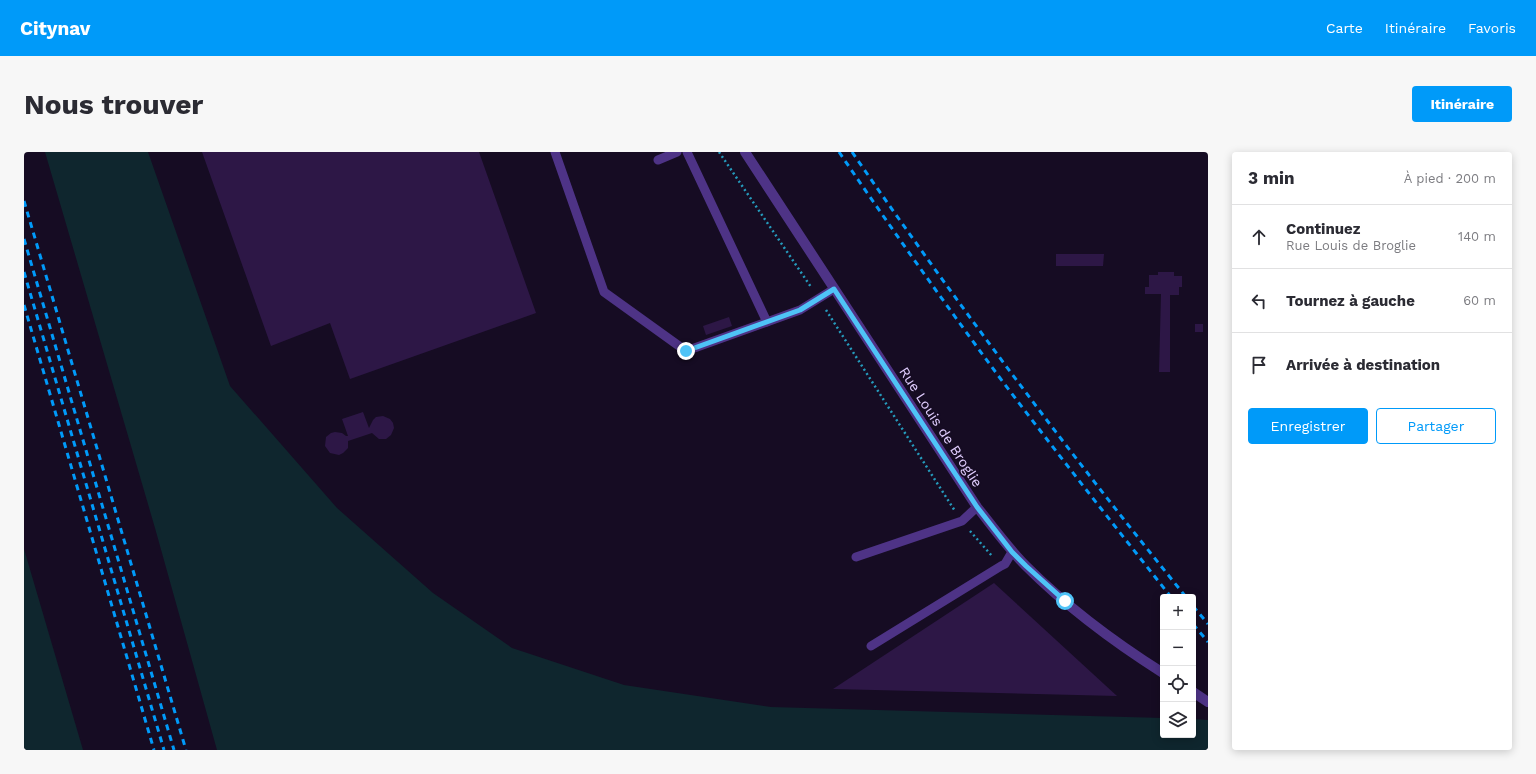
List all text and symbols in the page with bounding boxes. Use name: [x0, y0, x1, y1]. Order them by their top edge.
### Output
text: Citynav: [20, 17, 91, 40]
text: Carte: [1326, 20, 1363, 36]
text: Itinéraire: [1385, 20, 1446, 36]
text: Favoris: [1468, 20, 1516, 36]
button: Itinéraire: [1412, 86, 1512, 122]
text: Nous trouver: [24, 88, 203, 121]
text: 3 min: [1248, 168, 1294, 188]
text: À pied · 200 m: [1404, 171, 1496, 186]
text: Continuez: [1286, 220, 1360, 238]
icon: ahead: [1248, 226, 1270, 248]
text: 140 m: [1458, 229, 1496, 244]
text: Rue Louis de Broglie: [1286, 238, 1416, 253]
icon: left: [1248, 290, 1270, 312]
text: Tournez à gauche: [1286, 292, 1415, 310]
text: 60 m: [1463, 293, 1496, 308]
route end: [677, 342, 695, 360]
icon: arrive: [1248, 354, 1270, 376]
text: Arrivée à destination: [1286, 356, 1440, 374]
street label: Rue Louis de Broglie: [896, 364, 986, 490]
button: Enregistrer: [1248, 408, 1368, 444]
button: Partager: [1376, 408, 1496, 444]
route start: [1056, 592, 1074, 610]
map controls: [1160, 594, 1196, 738]
button: +: [1160, 594, 1196, 630]
button: −: [1160, 630, 1196, 666]
button: locate: [1160, 666, 1196, 702]
button: layers: [1160, 702, 1196, 738]

